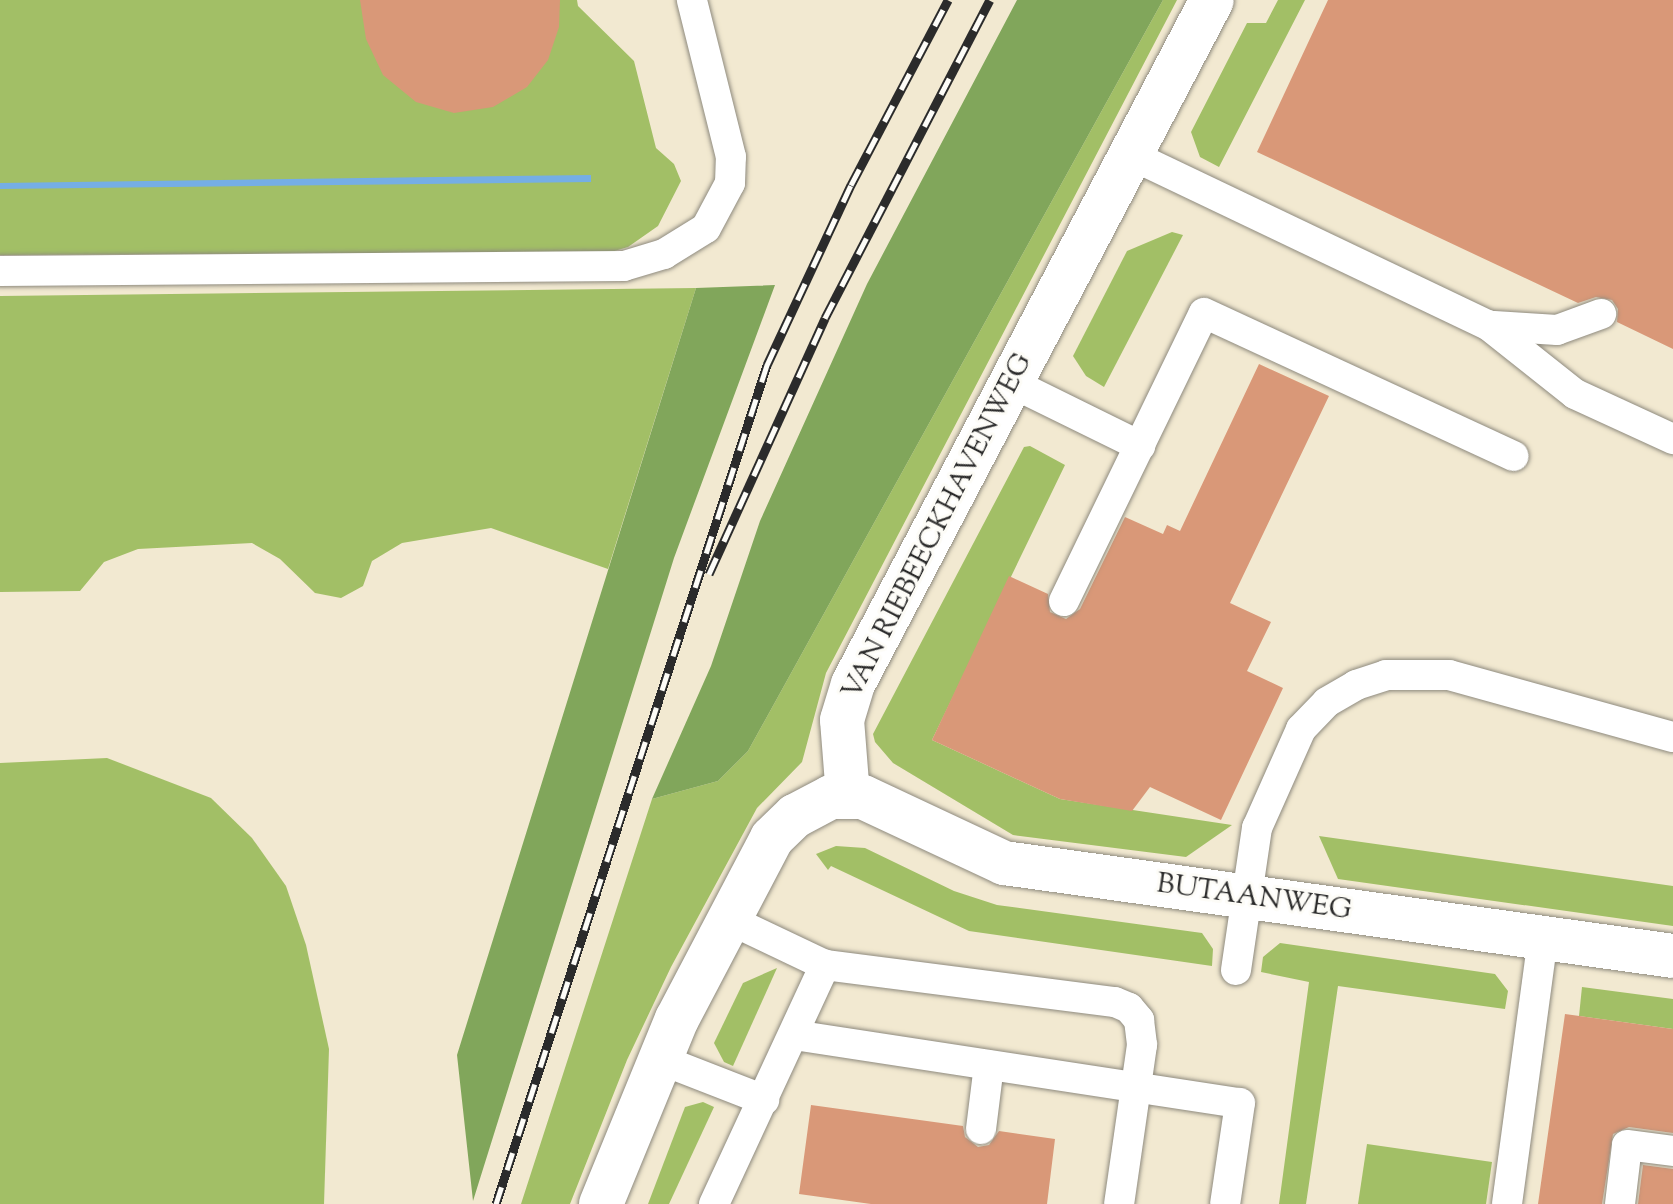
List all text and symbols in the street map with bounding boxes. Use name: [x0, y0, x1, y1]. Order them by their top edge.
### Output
street label: VAN RIEBEECKHAVENWEG: [836, 348, 1040, 706]
street label: BUTAANWEG: [1154, 868, 1354, 928]

